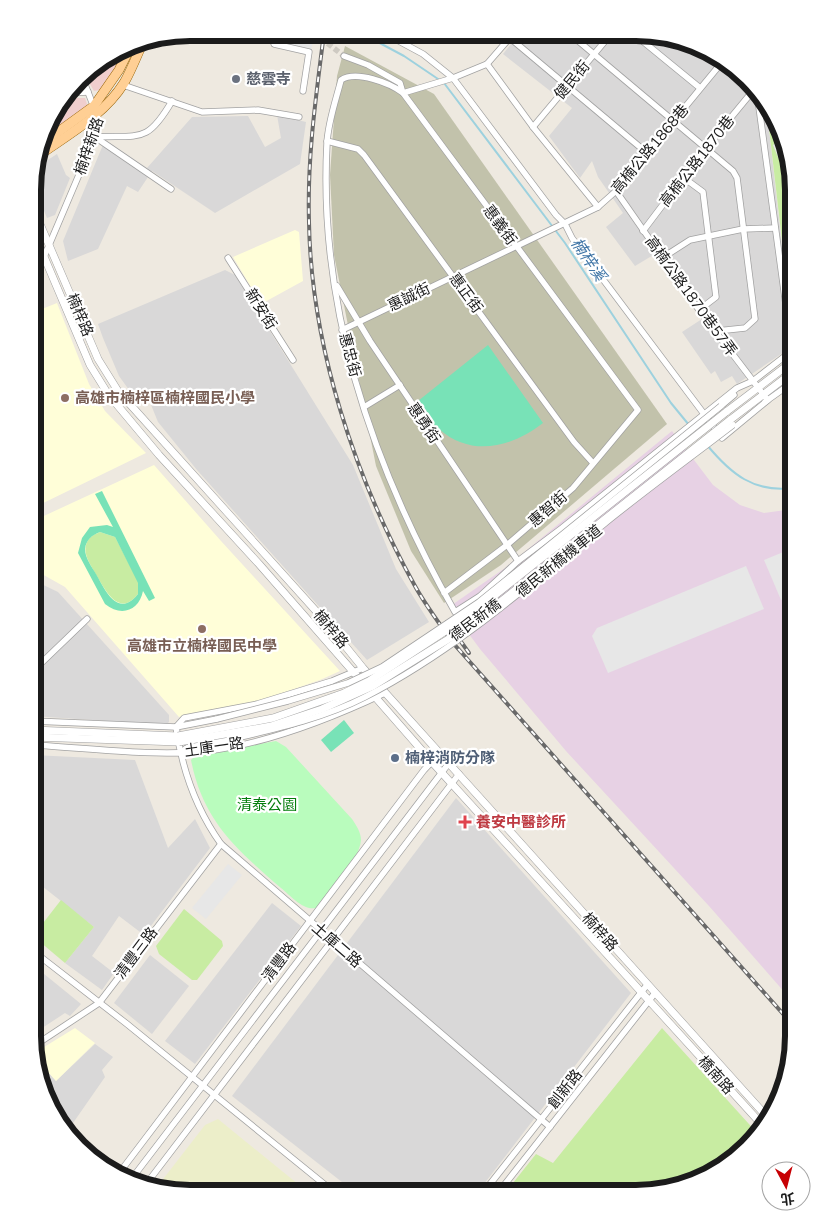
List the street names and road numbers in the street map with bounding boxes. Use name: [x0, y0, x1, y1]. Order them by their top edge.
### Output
street label: 健民街: [550, 56, 593, 103]
street label: 高楠公路1868巷: [607, 100, 693, 197]
street label: 高楠公路1870巷: [655, 111, 738, 210]
street label: 楠梓新路: [70, 114, 107, 177]
street label: 惠義街: [479, 201, 521, 248]
street label: 高楠公路1870巷57弄: [641, 232, 741, 360]
street label: 惠正街: [445, 269, 487, 316]
street label: 惠誠街: [384, 278, 433, 315]
street label: 新安街: [241, 285, 281, 333]
street label: 楠梓路: [63, 290, 98, 339]
street label: 惠忠街: [335, 331, 365, 379]
street label: 惠勇街: [404, 399, 445, 447]
street label: 惠智街: [524, 487, 571, 531]
street label: 德民新橋機車道: [512, 520, 605, 601]
street label: 德民新橋: [445, 594, 504, 645]
street label: 楠梓路: [310, 605, 353, 652]
street label: 土庫一路: [183, 733, 245, 760]
street label: 楠梓路: [578, 909, 622, 955]
street label: 土庫二路: [308, 918, 366, 971]
street label: 清豐三路: [110, 923, 161, 982]
street label: 清豐路: [257, 938, 300, 985]
street label: 橋南路: [694, 1052, 738, 1098]
street label: 創新路: [543, 1065, 586, 1112]

